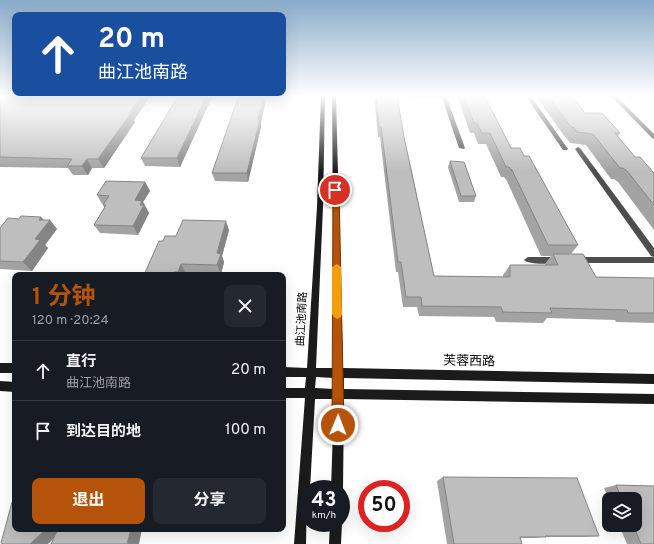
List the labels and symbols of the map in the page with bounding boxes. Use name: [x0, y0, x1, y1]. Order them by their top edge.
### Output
pin: [318, 173, 352, 207]
street label: 曲江池南路: [294, 291, 310, 347]
street label: 芙蓉西路: [443, 354, 495, 370]
position arrow: [317, 404, 359, 446]
speed limit sign: 50: [358, 480, 410, 532]

